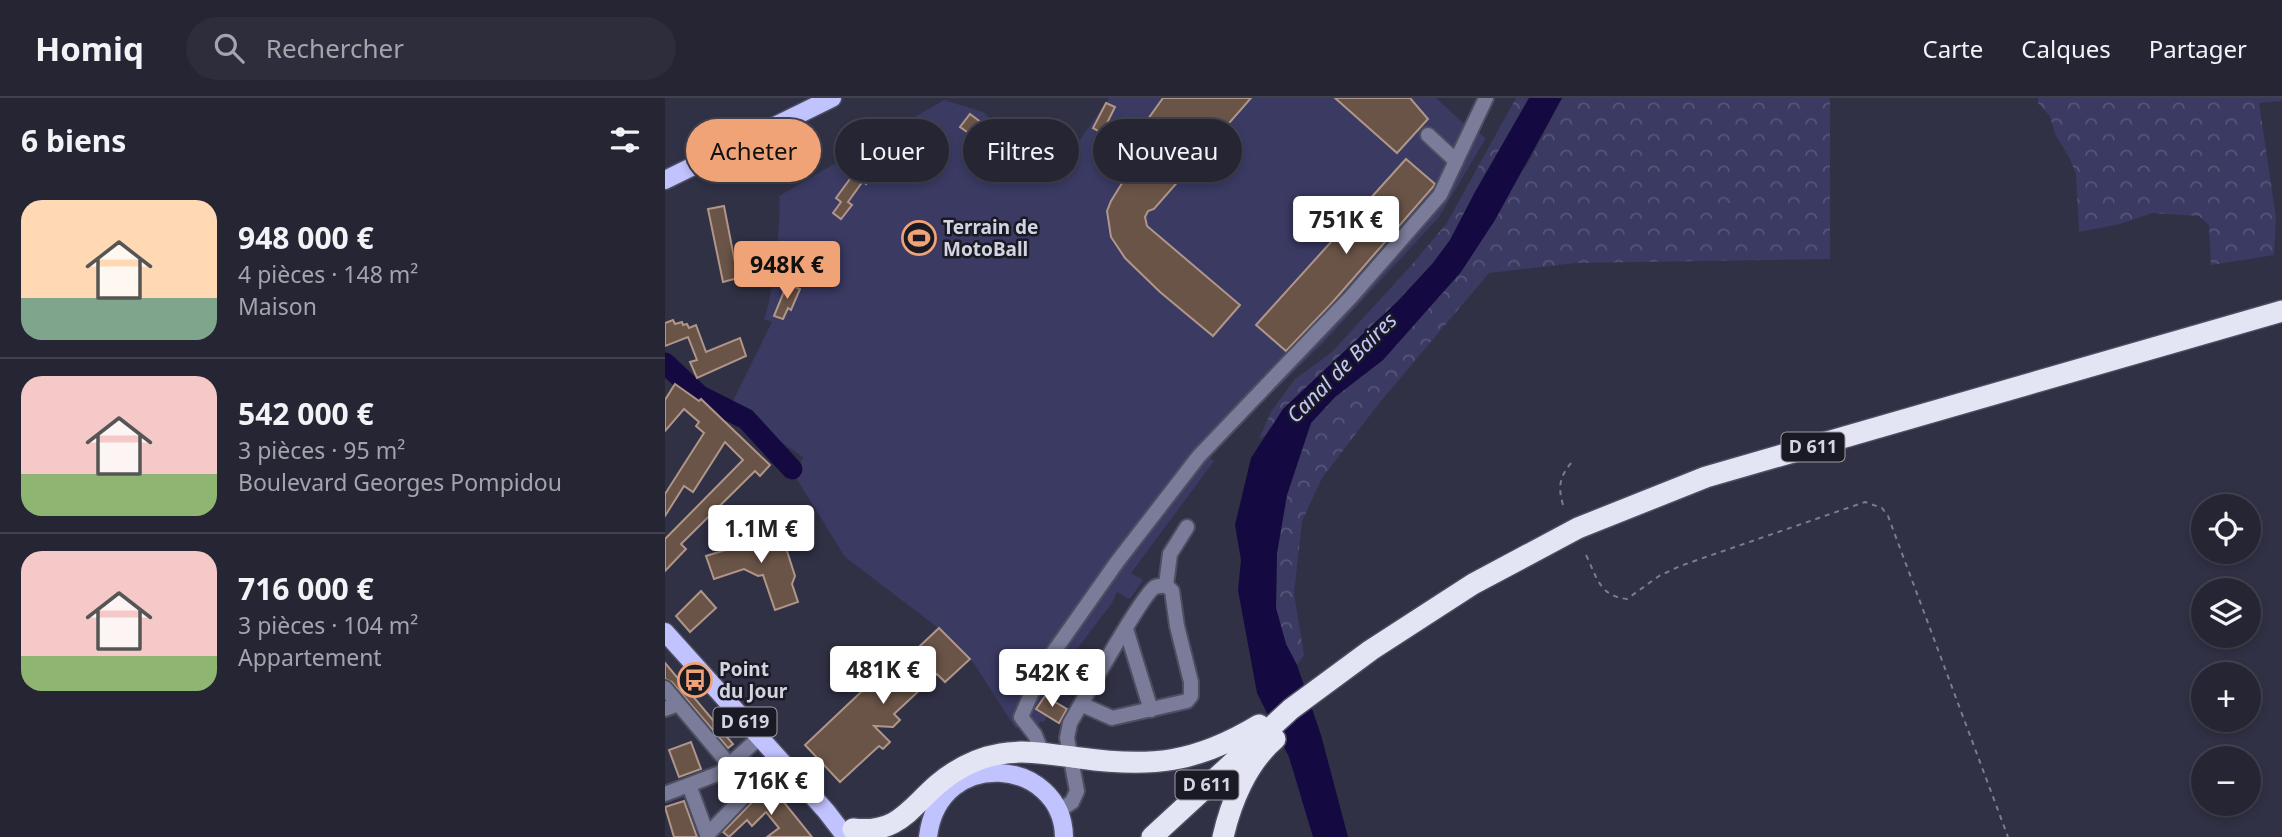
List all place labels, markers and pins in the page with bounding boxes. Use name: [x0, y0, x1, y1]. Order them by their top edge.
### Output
pin: 751K €: [1289, 197, 1403, 256]
place label: Terrain de MotoBall: [943, 214, 1038, 262]
sports icon: Terrain de MotoBall: [900, 219, 938, 257]
pin: 948K €: [730, 242, 844, 301]
pin: 1.1M €: [704, 505, 818, 565]
pin: 481K €: [826, 646, 940, 706]
pin: 542K €: [995, 650, 1109, 709]
place label: Point du Jour: [719, 656, 788, 704]
bus stop icon: Point du Jour: [676, 661, 714, 699]
pin: 716K €: [714, 758, 828, 817]

